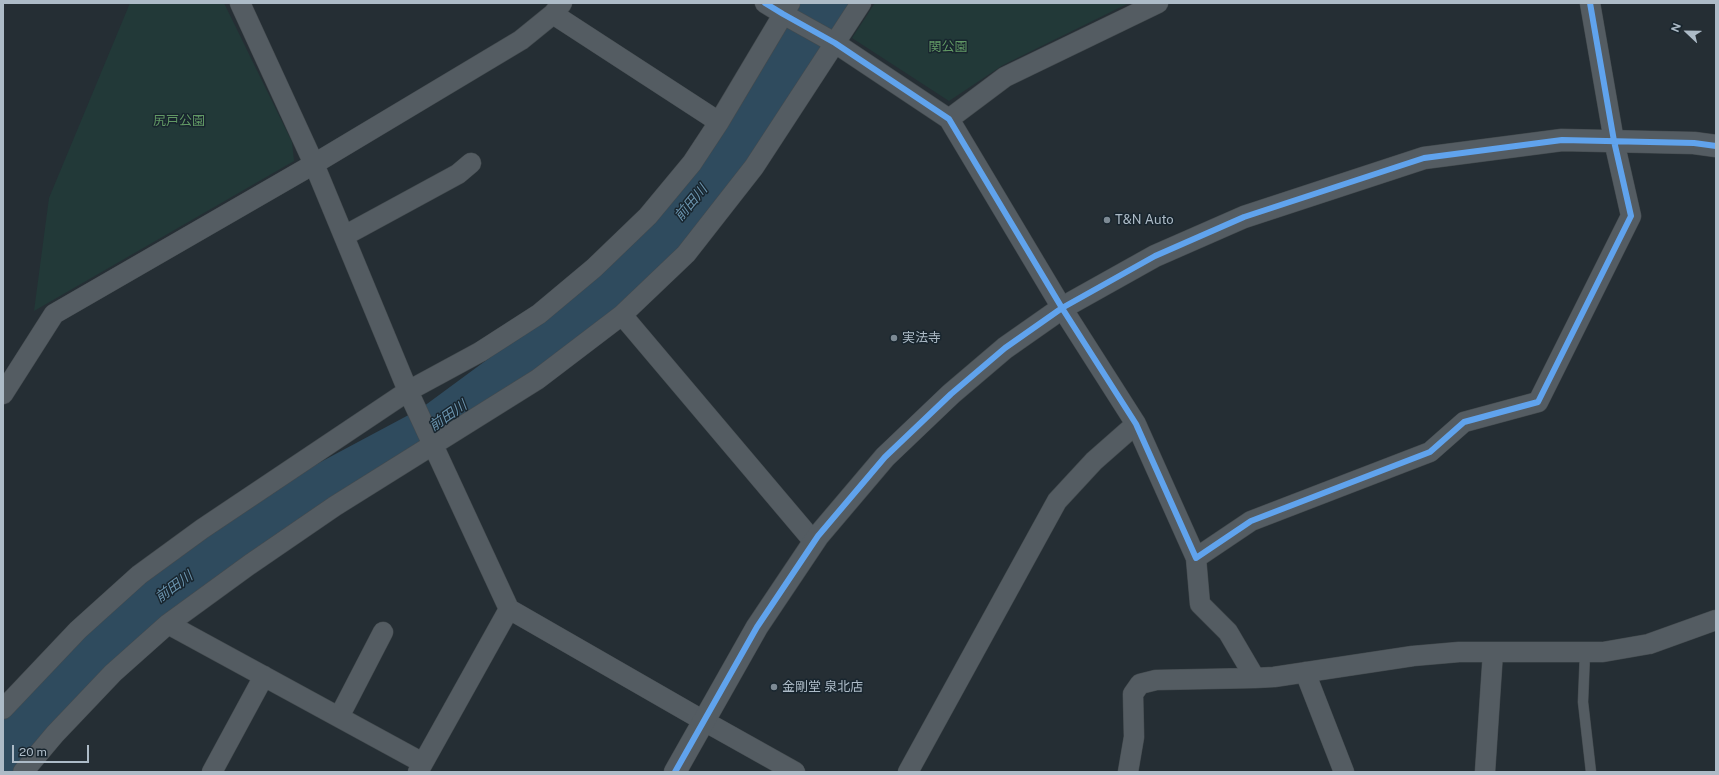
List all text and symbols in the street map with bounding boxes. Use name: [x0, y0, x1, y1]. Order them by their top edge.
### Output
north arrow: [1667, 12, 1707, 52]
text: N: [1669, 21, 1683, 34]
park label: 関公園: [929, 39, 967, 55]
park label: 尻戸公園: [153, 113, 205, 129]
water label: 前田川: [671, 182, 711, 224]
place label: T&N Auto: [1115, 212, 1174, 228]
marker: T&N Auto: [1102, 215, 1112, 225]
place label: 実法寺: [902, 330, 941, 346]
marker: 実法寺: [889, 333, 899, 343]
water label: 前田川: [426, 397, 470, 435]
water label: 前田川: [152, 568, 196, 606]
place label: 金剛堂 泉北店: [782, 679, 863, 695]
marker: 金剛堂 泉北店: [769, 682, 779, 692]
scale bar: [14, 737, 91, 763]
text: 20 m: [19, 745, 47, 759]

